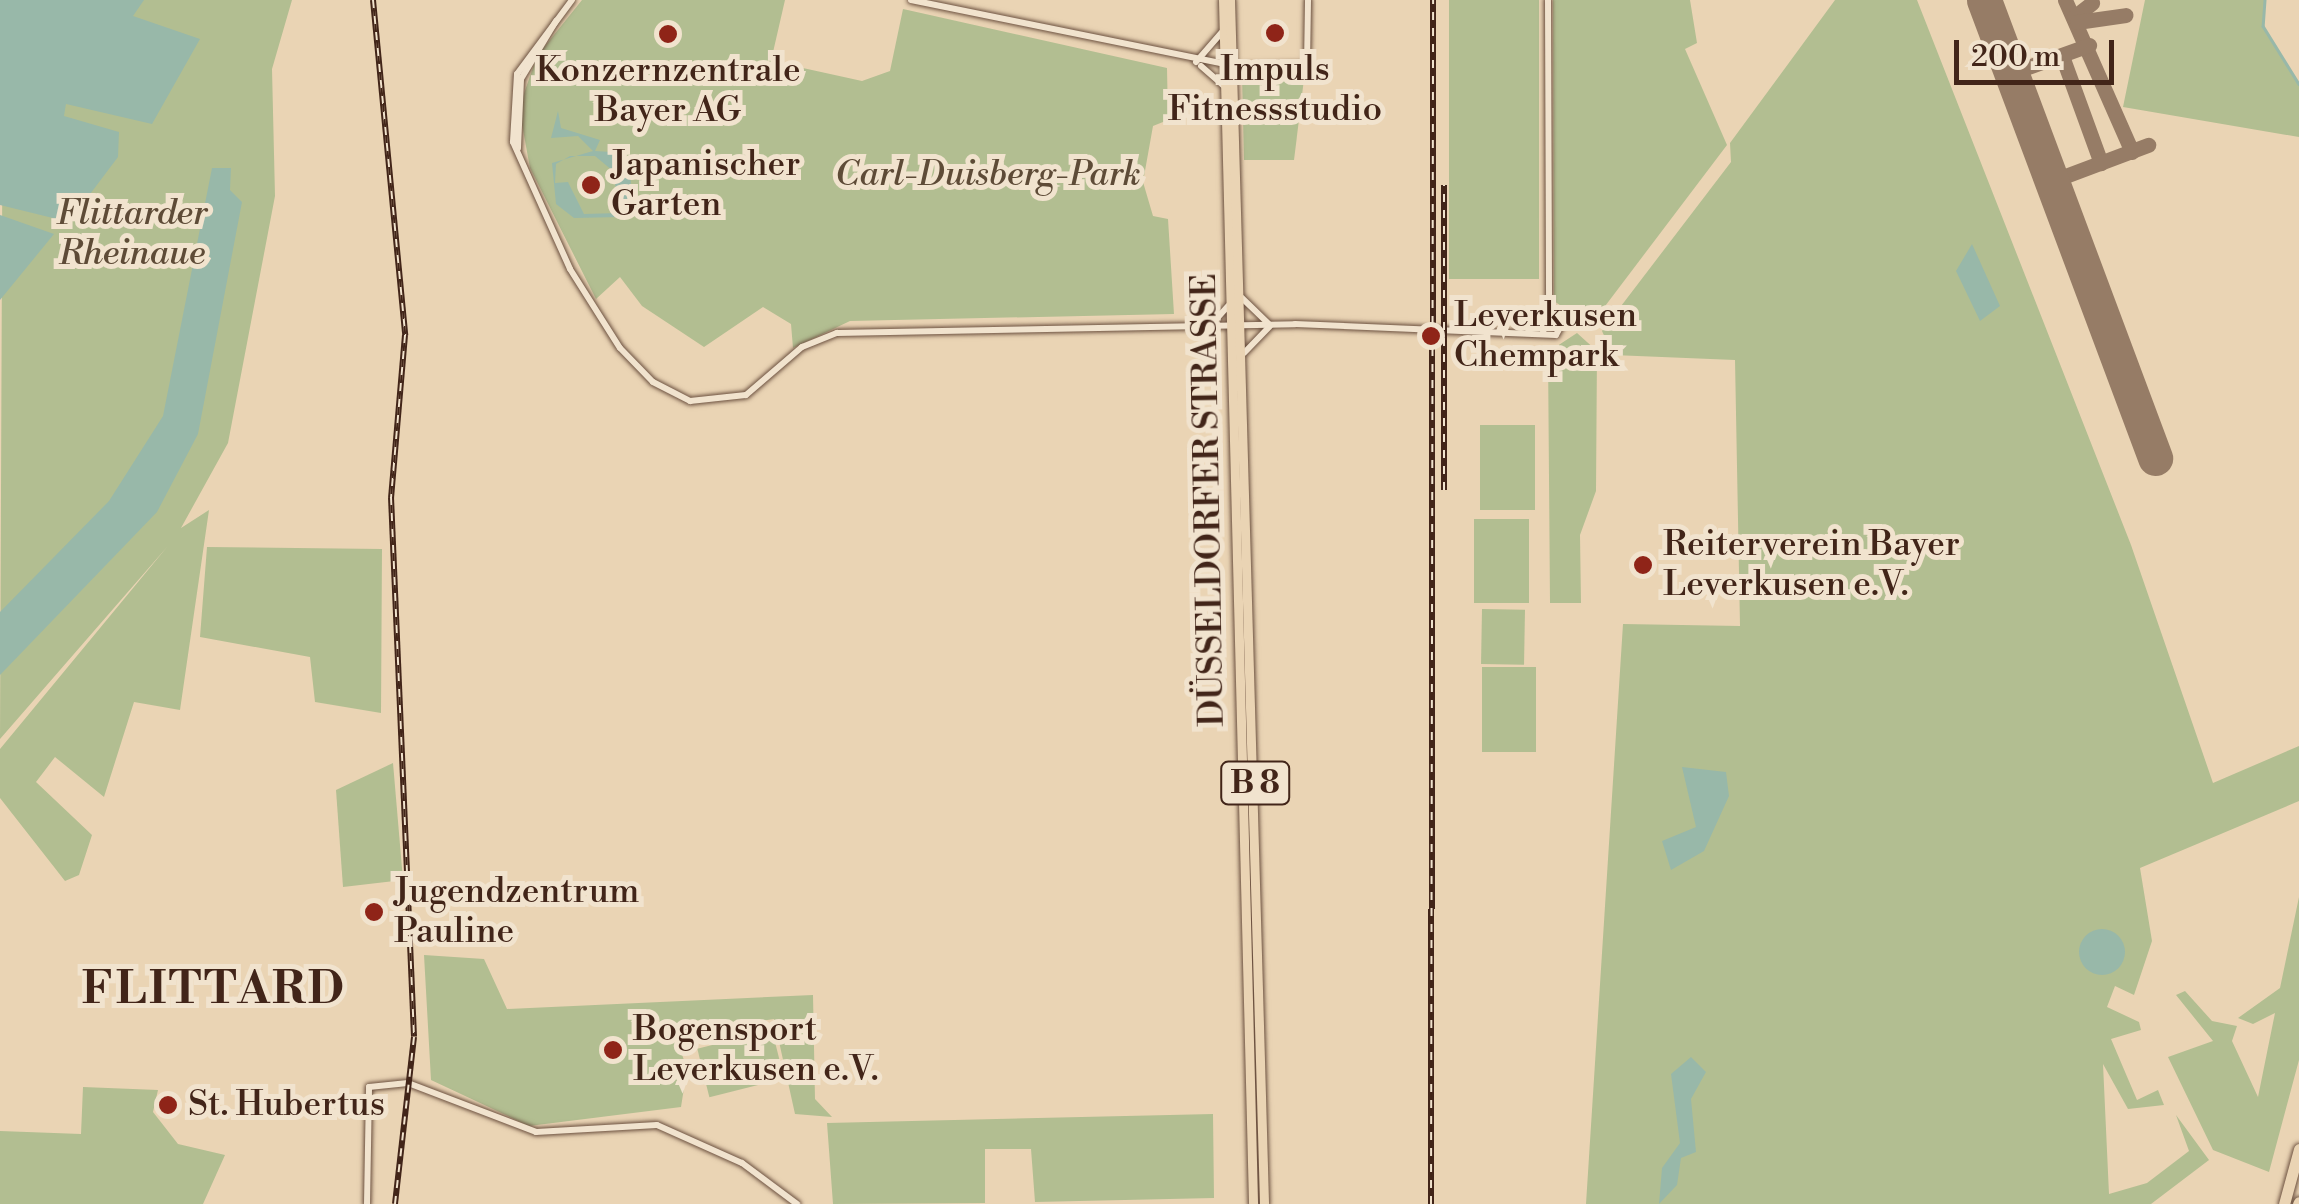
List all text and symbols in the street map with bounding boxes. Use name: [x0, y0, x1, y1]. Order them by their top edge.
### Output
scale bar: [1959, 20, 2119, 82]
marker: Impuls Fitnessstudio: [1264, 22, 1286, 44]
marker: Konzernzentrale Bayer AG: [657, 23, 679, 45]
text: 200 m: [1971, 38, 2060, 76]
place label: Impuls Fitnessstudio: [1168, 49, 1382, 131]
place label: Konzernzentrale Bayer AG: [535, 50, 801, 132]
place label: Japanischer Garten: [611, 144, 800, 226]
park label: Carl-Duisberg-Park: [835, 154, 1141, 196]
marker: Japanischer Garten: [580, 174, 602, 196]
park label: Flittarder Rheinaue: [56, 193, 208, 275]
street label: DÜSSELDORFER STRASSE: [1184, 273, 1234, 727]
place label: Leverkusen Chempark: [1454, 295, 1637, 377]
marker: Leverkusen Chempark: [1418, 323, 1444, 349]
place label: Reiterverein Bayer Leverkusen e.V.: [1663, 524, 1960, 606]
marker: Reiterverein Bayer Leverkusen e.V.: [1632, 554, 1654, 576]
road number: B 8: [1220, 756, 1290, 810]
place label: Jugendzentrum Pauline: [394, 871, 639, 953]
marker: Jugendzentrum Pauline: [363, 901, 385, 923]
district label: FLITTARD: [82, 963, 346, 1017]
place label: Bogensport Leverkusen e.V.: [633, 1009, 879, 1091]
marker: Bogensport Leverkusen e.V.: [602, 1039, 624, 1061]
place label: St. Hubertus: [188, 1084, 385, 1126]
marker: St. Hubertus: [157, 1094, 179, 1116]

